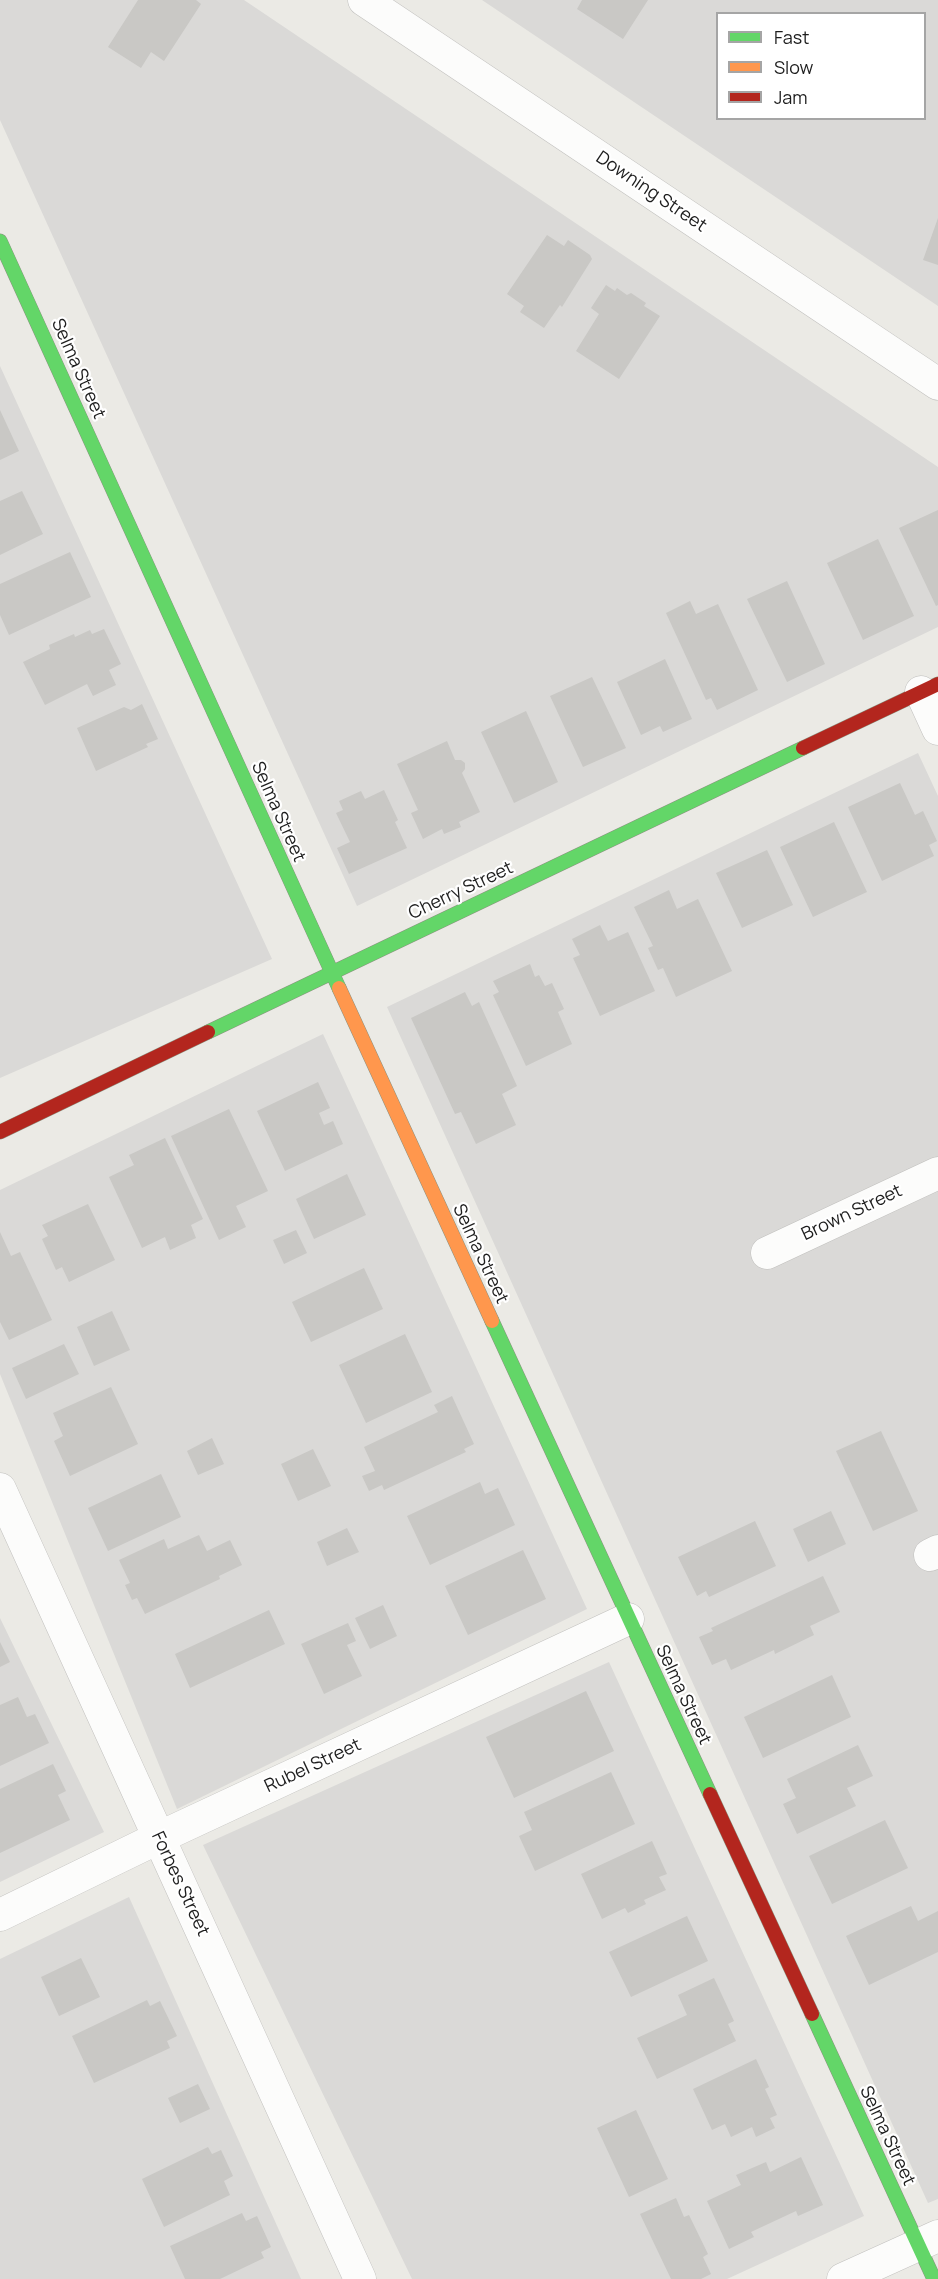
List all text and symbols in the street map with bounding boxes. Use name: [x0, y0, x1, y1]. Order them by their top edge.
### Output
legend: [716, 12, 926, 120]
text: Fast: [774, 25, 809, 49]
text: Slow: [774, 55, 813, 79]
text: Jam: [774, 85, 808, 109]
street label: Downing Street: [592, 147, 710, 237]
street label: Selma Street: [46, 315, 110, 423]
street label: Selma Street: [246, 758, 310, 866]
street label: Cherry Street: [405, 857, 517, 925]
street label: Brown Street: [798, 1180, 906, 1246]
street label: Selma Street: [447, 1201, 513, 1307]
street label: Selma Street: [650, 1642, 716, 1748]
street label: Rubel Street: [261, 1734, 365, 1798]
street label: Forbes Street: [146, 1828, 214, 1940]
street label: Selma Street: [854, 2083, 920, 2189]

